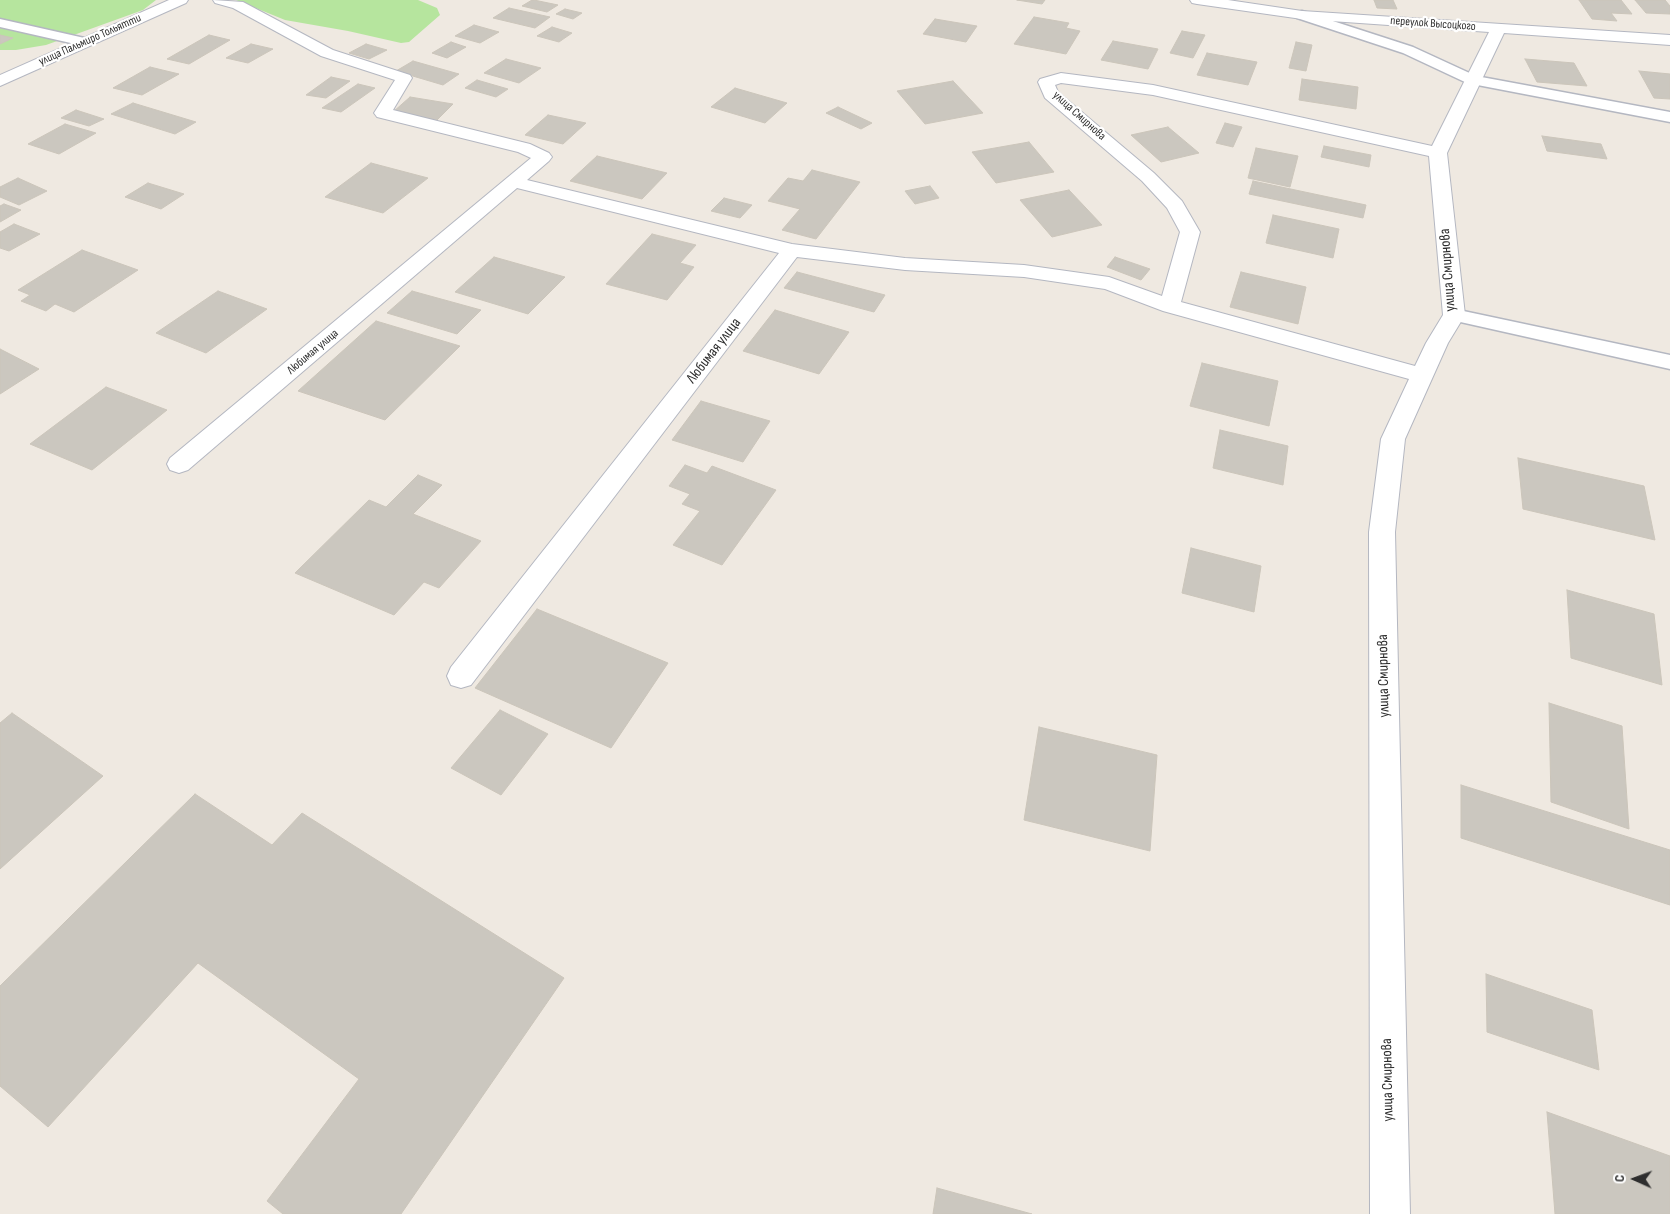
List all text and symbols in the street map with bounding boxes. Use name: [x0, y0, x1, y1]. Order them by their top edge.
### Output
street label: улица Пальмиро Тольятти: [37, 11, 143, 69]
street label: переулок Высоцкого: [1390, 14, 1476, 34]
street label: улица Смирнова: [1049, 88, 1109, 144]
street label: улица Смирнова: [1436, 228, 1460, 312]
street label: Любимая улица: [683, 315, 745, 387]
street label: Любимая улица: [284, 326, 342, 378]
street label: улица Смирнова: [1374, 634, 1394, 718]
street label: улица Смирнова: [1378, 1038, 1398, 1122]
north arrow: [1610, 1154, 1660, 1204]
text: С: [1611, 1175, 1628, 1182]

